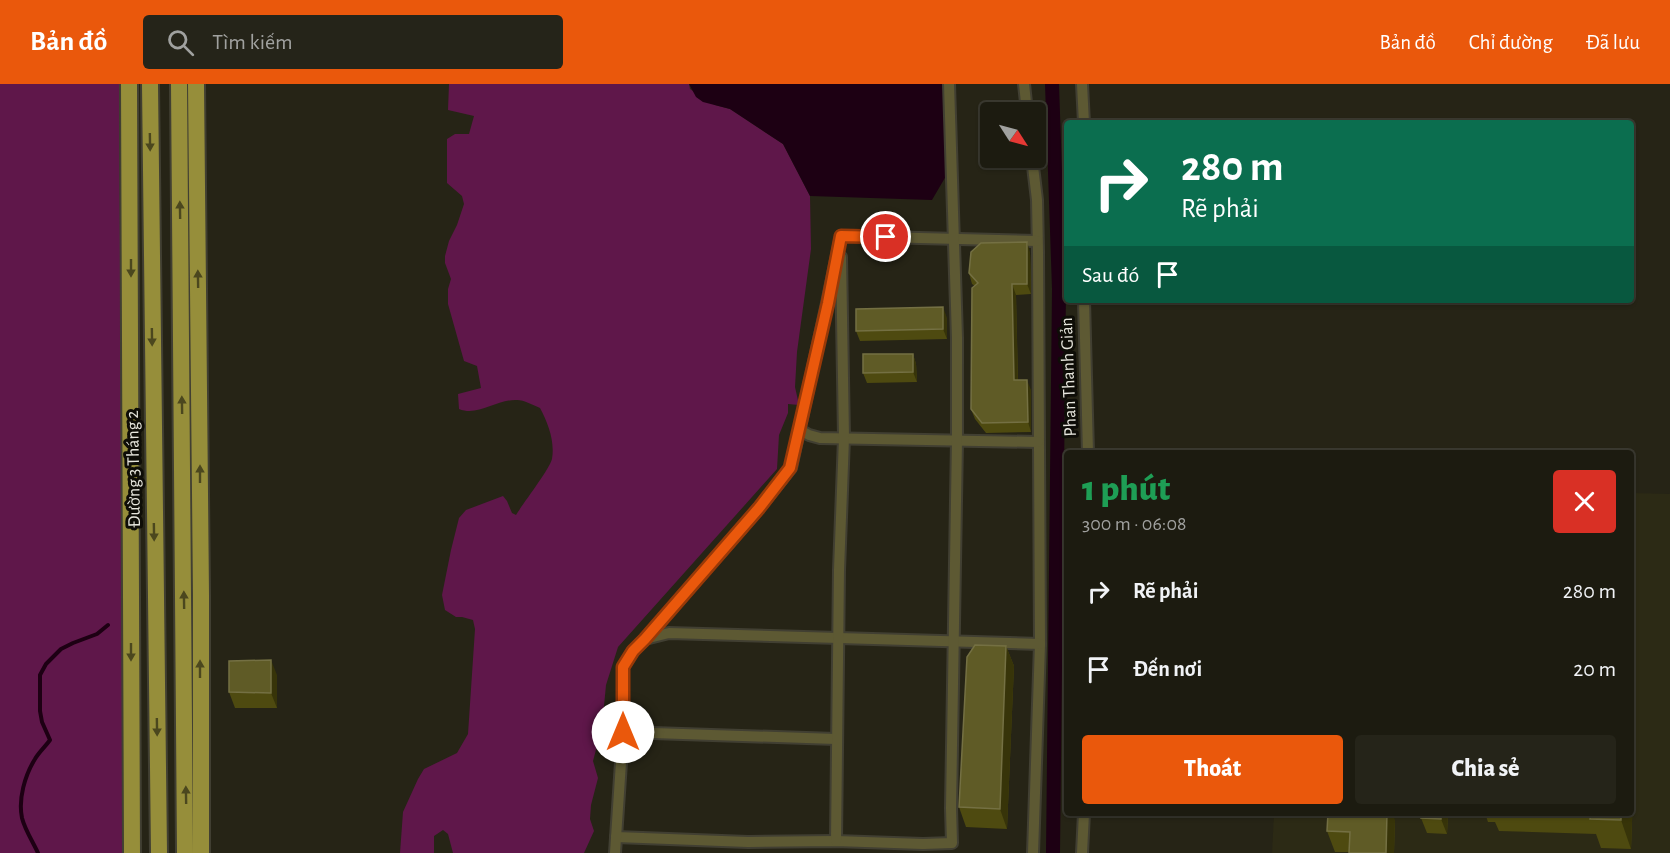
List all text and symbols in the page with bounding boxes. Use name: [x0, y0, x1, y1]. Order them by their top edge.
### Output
search box: [143, 15, 563, 69]
icon: search: [164, 26, 197, 59]
text: Bản đồ: [30, 28, 107, 56]
text: Tìm kiếm: [212, 31, 293, 53]
text: Bản đồ: [1379, 32, 1436, 53]
text: Chỉ đường: [1469, 32, 1553, 53]
text: Đã lưu: [1586, 32, 1640, 53]
north arrow: [980, 102, 1046, 168]
map controls: [980, 102, 1046, 168]
one-way arrow: [146, 133, 155, 152]
icon: right: [1082, 144, 1160, 222]
text: 280 m: [1181, 146, 1284, 188]
text: Rẽ phải: [1181, 195, 1259, 222]
one-way arrow: [175, 200, 185, 219]
pin: [860, 211, 911, 262]
icon: arrive: [869, 220, 902, 253]
icon: arrive: [1151, 258, 1184, 291]
one-way arrow: [126, 259, 135, 278]
text: Sau đó: [1082, 264, 1139, 286]
one-way arrow: [193, 269, 203, 288]
street label: Phan Thanh Giản: [1058, 317, 1080, 437]
one-way arrow: [147, 328, 157, 347]
one-way arrow: [177, 395, 187, 414]
street label: Đường 3 Tháng 2: [124, 410, 144, 528]
one-way arrow: [195, 464, 205, 483]
button: close: [1553, 470, 1616, 533]
text: 1 phút: [1082, 471, 1170, 507]
text: 300 m · 06:08: [1082, 514, 1186, 534]
one-way arrow: [149, 523, 159, 542]
icon: right: [1082, 575, 1115, 608]
text: Rẽ phải: [1133, 580, 1198, 602]
text: 280 m: [1563, 580, 1616, 602]
one-way arrow: [179, 590, 189, 609]
one-way arrow: [126, 643, 136, 662]
icon: arrive: [1082, 653, 1115, 686]
text: Đến nơi: [1133, 658, 1202, 680]
text: 20 m: [1573, 658, 1616, 680]
one-way arrow: [195, 659, 205, 678]
position arrow: [591, 700, 655, 764]
one-way arrow: [153, 718, 162, 737]
button: Thoát: [1082, 735, 1343, 804]
button: Chia sẻ: [1355, 735, 1616, 804]
one-way arrow: [181, 785, 190, 804]

